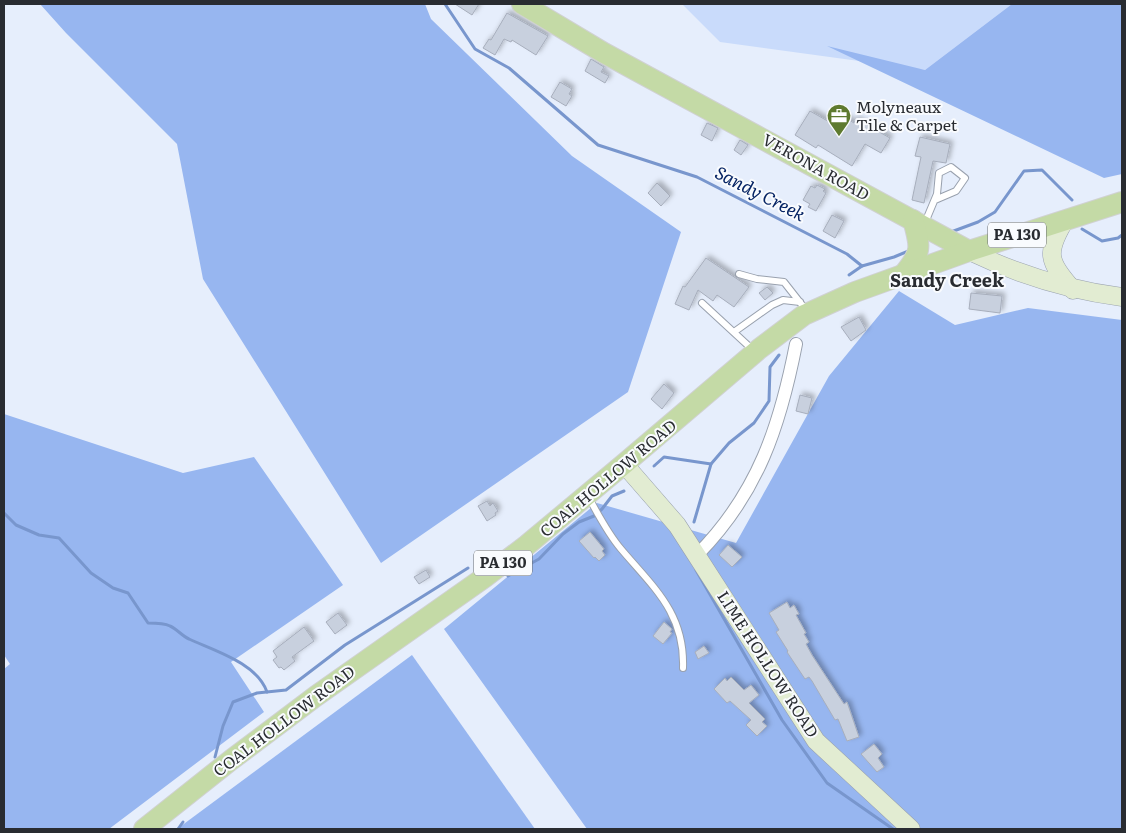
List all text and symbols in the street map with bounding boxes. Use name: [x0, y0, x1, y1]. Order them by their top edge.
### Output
place label: Molyneaux Tile & Carpet: [856, 94, 958, 136]
office icon: Molyneaux Tile & Carpet: [826, 103, 852, 137]
street label: VERONA ROAD: [759, 127, 874, 206]
water label: Sandy Creek: [711, 158, 811, 227]
road number: PA 130: [988, 222, 1046, 248]
district label: Sandy Creek: [890, 266, 1005, 293]
street label: COAL HOLLOW ROAD: [534, 413, 681, 542]
road number: PA 130: [474, 550, 532, 576]
street label: LIME HOLLOW ROAD: [712, 585, 825, 742]
street label: COAL HOLLOW ROAD: [207, 659, 359, 782]

